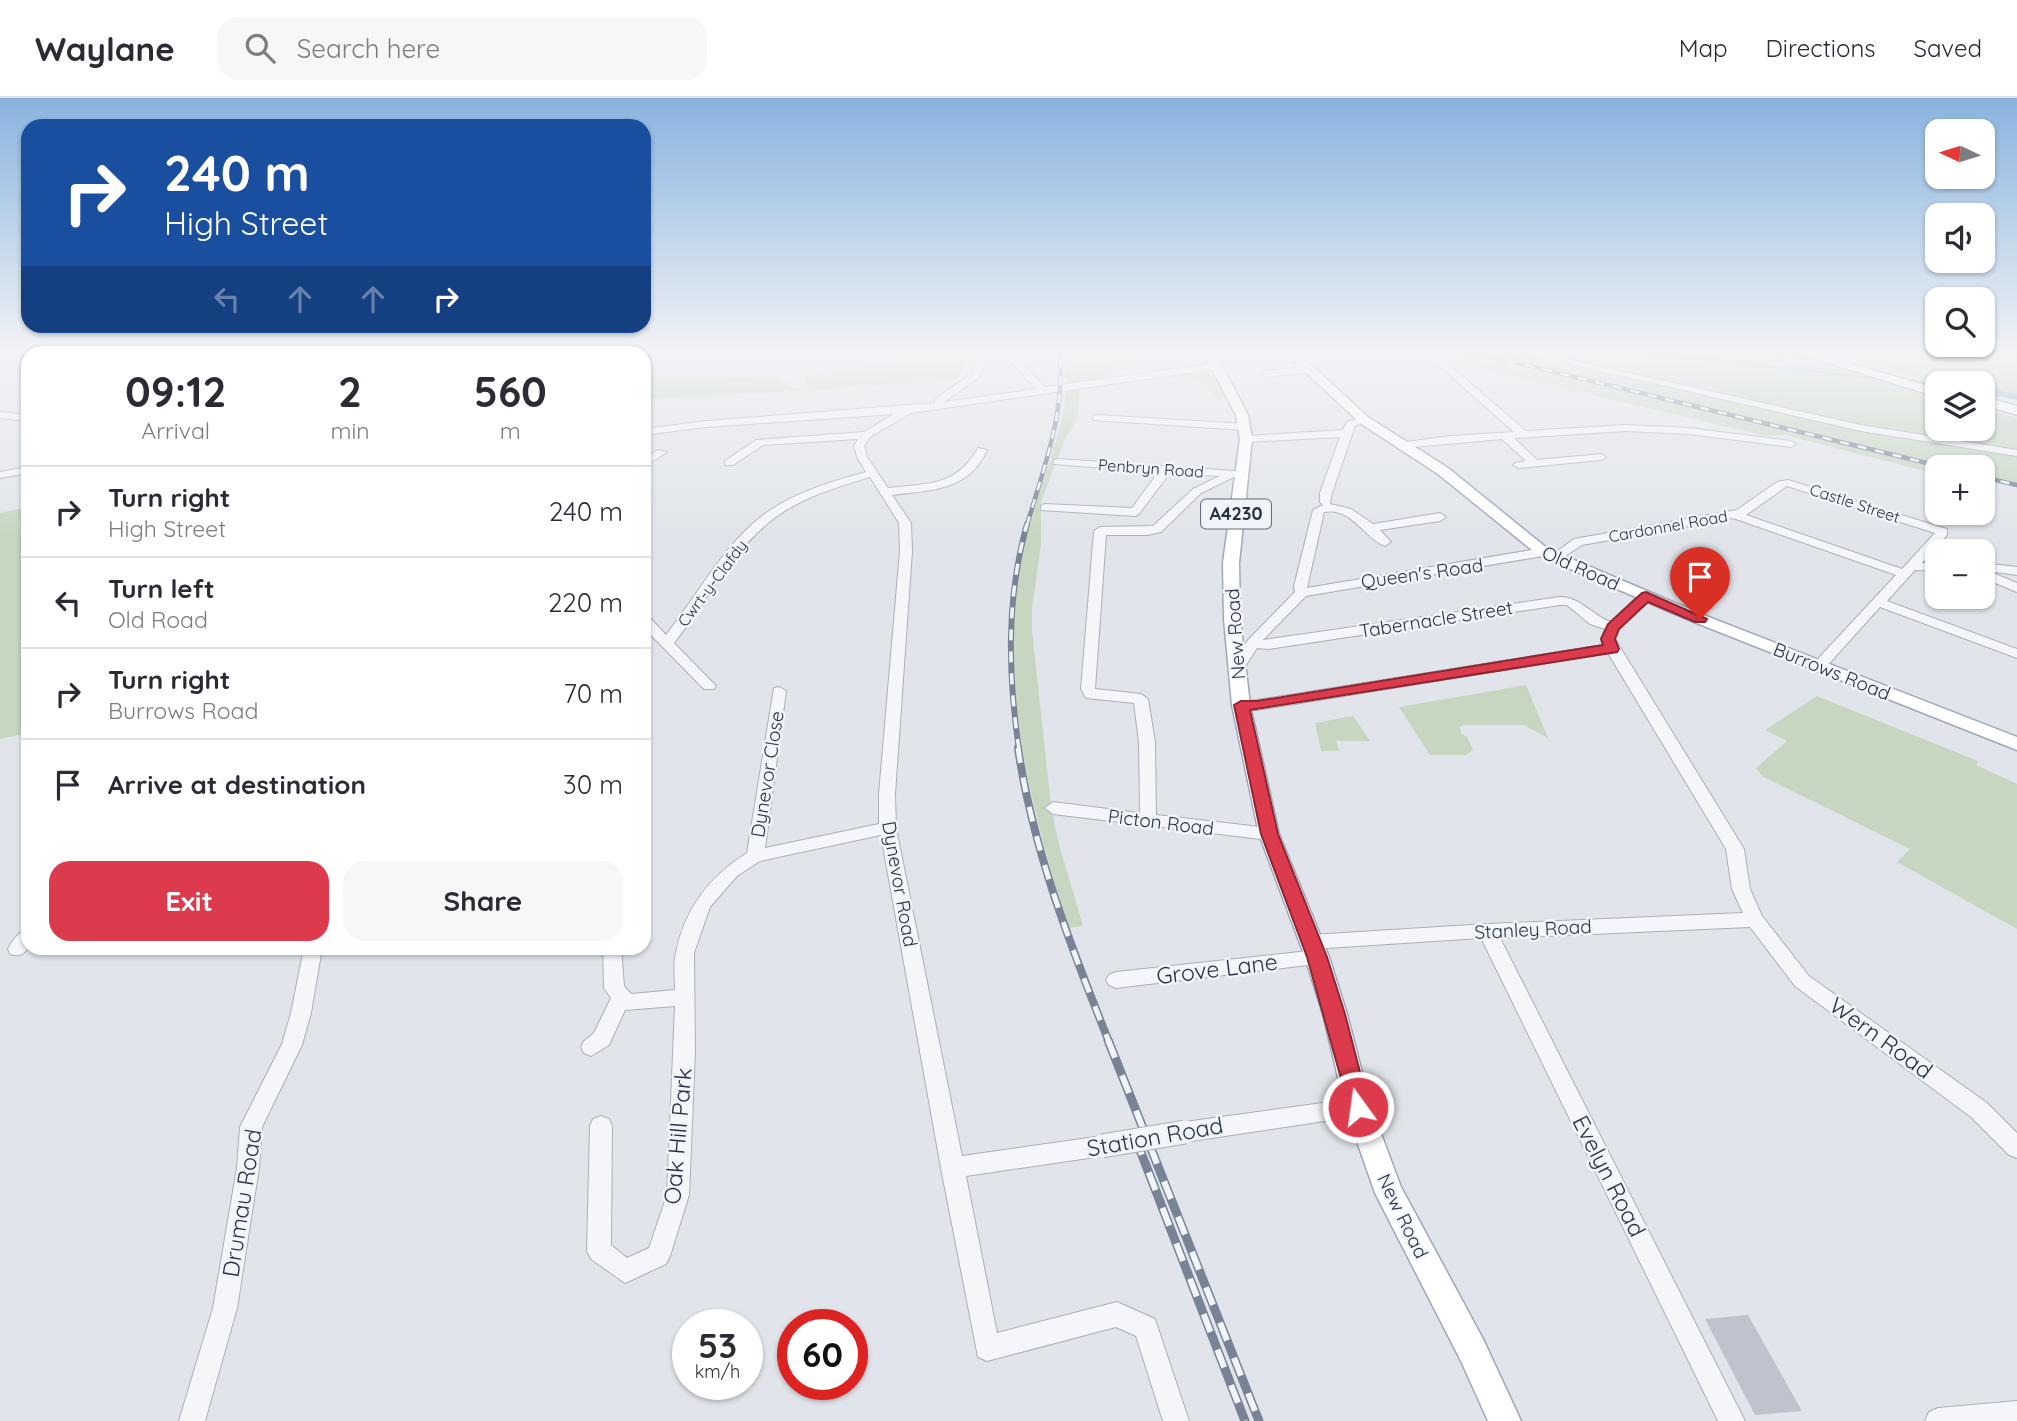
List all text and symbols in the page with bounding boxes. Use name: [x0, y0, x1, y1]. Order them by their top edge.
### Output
search box: [217, 17, 707, 80]
text: Waylane: [35, 28, 175, 69]
icon: search: [241, 29, 279, 67]
text: Search here: [297, 32, 440, 65]
text: Map: [1679, 33, 1728, 63]
text: Directions: [1766, 33, 1876, 63]
text: Saved: [1914, 33, 1982, 63]
north arrow: [1925, 119, 1995, 189]
map controls: [1925, 119, 1995, 609]
text: 240 m: [164, 142, 310, 203]
icon: right: [49, 147, 140, 238]
text: High Street: [164, 203, 328, 243]
button: sound: [1925, 203, 1995, 273]
icon: left: [208, 280, 246, 318]
icon: ahead: [281, 280, 319, 318]
icon: ahead: [354, 280, 392, 318]
icon: right: [427, 280, 465, 318]
button: search: [1925, 287, 1995, 357]
text: 09:12: [125, 365, 226, 418]
text: 2: [338, 365, 362, 418]
text: 560: [474, 365, 547, 418]
button: layers: [1925, 371, 1995, 441]
text: Arrival: [141, 416, 210, 445]
text: min: [330, 416, 370, 445]
text: m: [500, 416, 521, 445]
street label: Penbryn Road: [1097, 454, 1205, 482]
button: +: [1925, 455, 1995, 525]
street label: Castle Street: [1807, 479, 1903, 527]
text: Turn right: [108, 481, 230, 514]
icon: right: [49, 493, 87, 531]
text: 240 m: [549, 495, 623, 528]
road number: A4230: [1201, 500, 1271, 528]
street label: Cardonnel Road: [1607, 506, 1729, 546]
text: High Street: [108, 514, 226, 543]
street label: Cwrt-y-Clafdy: [673, 536, 751, 630]
button: −: [1925, 539, 1995, 609]
street label: Old Road: [1538, 540, 1624, 596]
pin: [1670, 547, 1730, 619]
street label: Queen's Road: [1359, 553, 1485, 593]
icon: arrive: [1681, 558, 1719, 596]
text: Turn left: [108, 572, 215, 605]
icon: left: [49, 584, 87, 622]
text: 220 m: [548, 586, 623, 619]
street label: New Road: [1220, 588, 1250, 680]
street label: Tabernacle Street: [1358, 595, 1514, 643]
text: Old Road: [108, 605, 208, 634]
street label: Burrows Road: [1770, 637, 1894, 705]
text: Turn right: [108, 663, 230, 696]
icon: right: [49, 675, 87, 713]
text: 70 m: [563, 677, 623, 710]
text: Burrows Road: [108, 696, 258, 725]
street label: Dynevor Close: [745, 709, 789, 839]
icon: arrive: [49, 766, 87, 804]
text: Arrive at destination: [108, 768, 366, 801]
text: 30 m: [563, 768, 623, 801]
street label: Picton Road: [1107, 804, 1215, 840]
street label: Dynevor Road: [877, 819, 923, 949]
button: Exit: [49, 861, 329, 941]
button: Share: [343, 861, 623, 941]
street label: Stanley Road: [1474, 914, 1592, 944]
street label: Grove Lane: [1155, 947, 1279, 990]
street label: Wern Road: [1824, 990, 1939, 1085]
street label: Oak Hill Park: [657, 1066, 698, 1206]
position arrow: [1321, 1070, 1395, 1144]
street label: Station Road: [1084, 1110, 1225, 1163]
street label: Evelyn Road: [1566, 1110, 1652, 1241]
street label: Drumau Road: [215, 1127, 268, 1279]
street label: New Road: [1372, 1170, 1434, 1262]
speed limit sign: 60: [777, 1309, 868, 1400]
text: 53: [698, 1323, 737, 1367]
text: km/h: [695, 1360, 740, 1383]

